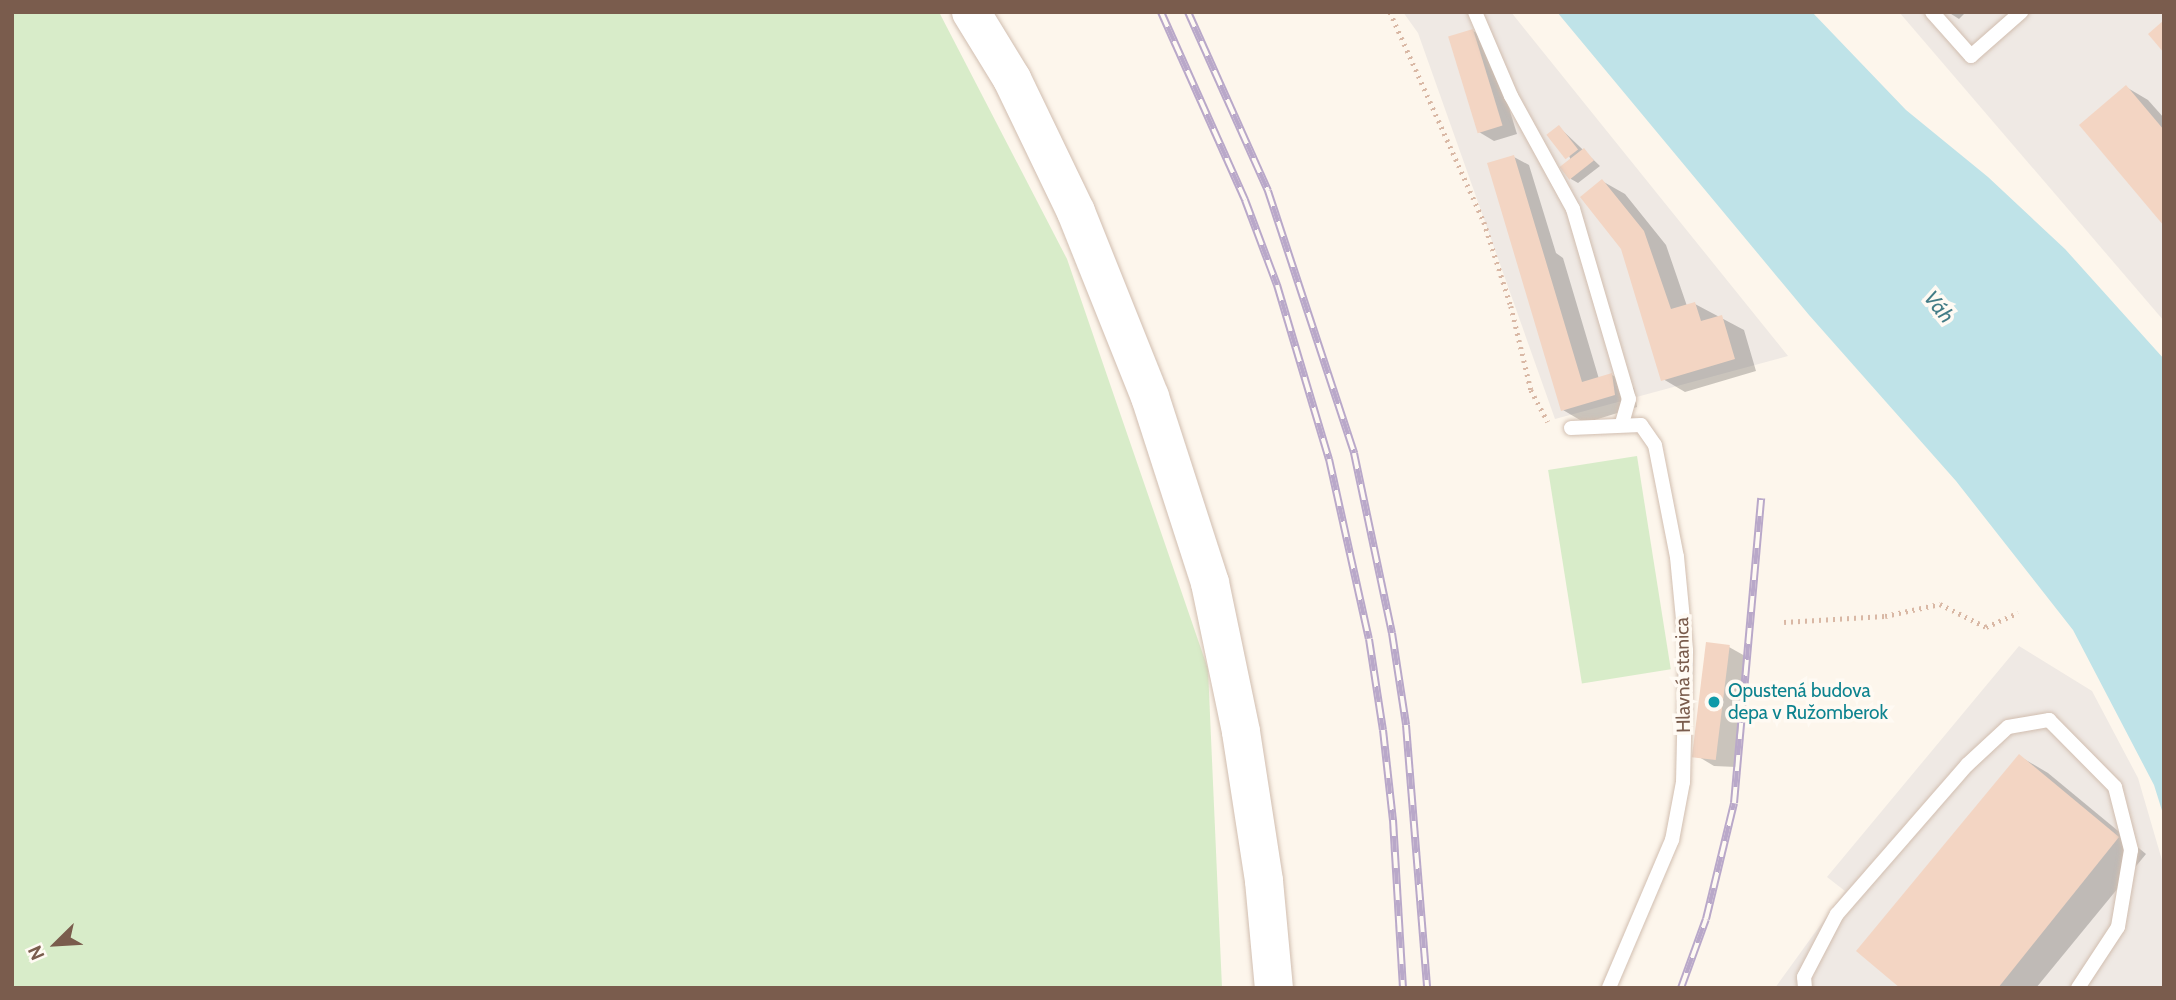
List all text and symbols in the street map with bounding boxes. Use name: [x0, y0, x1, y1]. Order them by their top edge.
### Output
water label: Váh: [1919, 286, 1959, 328]
street label: Hlavná stanica: [1671, 617, 1695, 733]
place label: Opustená budova depa v Ružomberok: [1728, 680, 1888, 724]
marker: Opustená budova depa v Ružomberok: [1706, 694, 1722, 710]
north arrow: [21, 909, 91, 979]
text: N: [23, 942, 50, 964]

